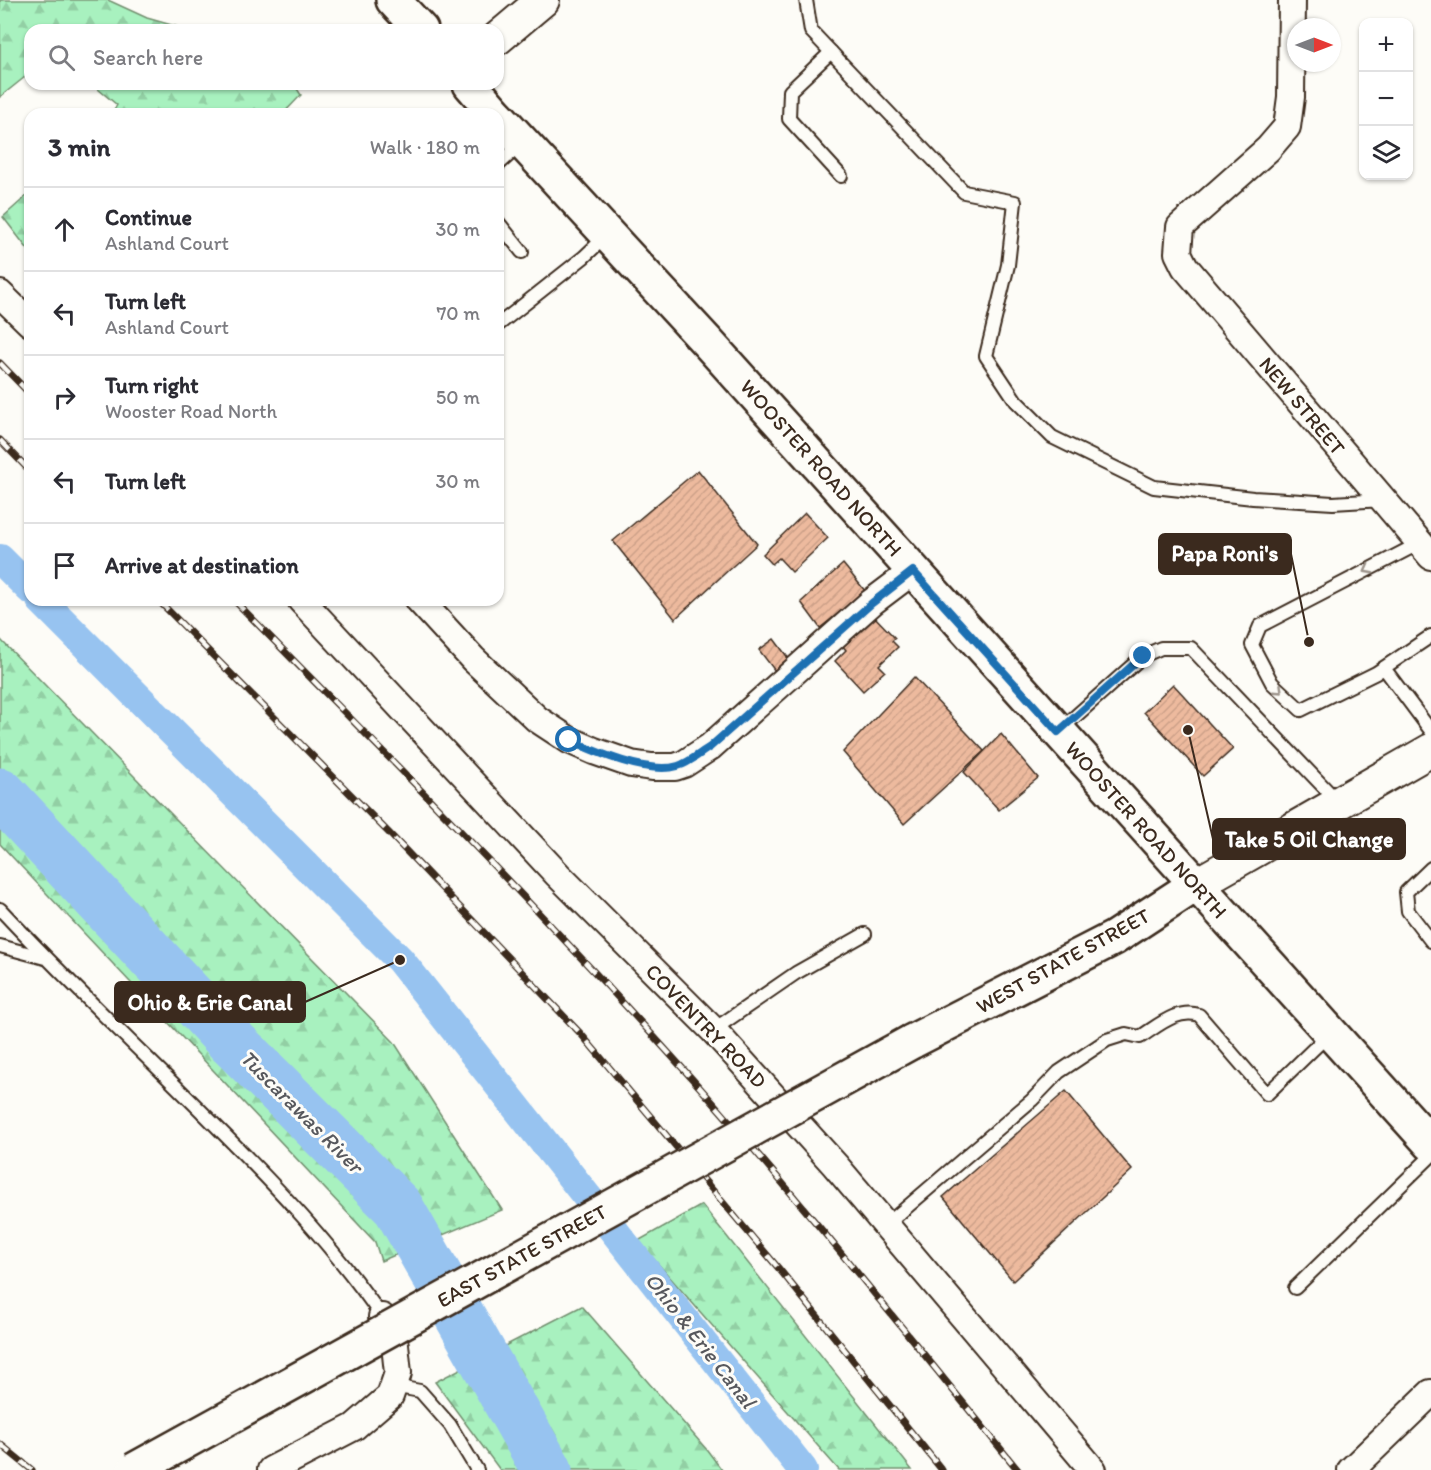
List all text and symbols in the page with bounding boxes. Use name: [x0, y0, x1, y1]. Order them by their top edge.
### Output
north arrow: [1287, 18, 1341, 72]
map controls: [1359, 18, 1413, 180]
button: +: [1359, 18, 1413, 72]
search box: [24, 24, 504, 90]
icon: search: [45, 41, 78, 74]
text: Search here: [93, 44, 203, 71]
button: −: [1359, 72, 1413, 126]
button: layers: [1359, 126, 1413, 180]
text: 3 min: [48, 131, 110, 163]
text: Walk · 180 m: [370, 135, 480, 159]
text: Continue: [105, 204, 192, 231]
icon: ahead: [48, 213, 81, 246]
text: 30 m: [435, 217, 480, 241]
text: Ashland Court: [105, 231, 229, 255]
text: Turn left: [105, 288, 186, 315]
icon: left: [48, 297, 81, 330]
text: 70 m: [436, 301, 480, 325]
text: Ashland Court: [105, 315, 229, 339]
street label: NEW STREET: [1254, 352, 1351, 460]
text: Turn right: [105, 372, 199, 399]
street label: WOOSTER ROAD NORTH: [735, 374, 908, 561]
icon: right: [48, 381, 81, 414]
text: 50 m: [436, 385, 480, 409]
text: Wooster Road North: [105, 399, 277, 423]
icon: left: [48, 465, 81, 498]
text: Turn left: [105, 468, 186, 495]
text: 30 m: [435, 469, 480, 493]
callout: Papa Roni's: [1159, 534, 1291, 574]
text: Papa Roni's: [1172, 540, 1279, 567]
icon: arrive: [48, 549, 81, 582]
text: Arrive at destination: [105, 552, 299, 579]
one-way arrow: [1364, 563, 1374, 574]
route end: [1129, 642, 1155, 668]
one-way arrow: [1272, 683, 1283, 694]
route start: [555, 726, 581, 752]
street label: WOOSTER ROAD NORTH: [1060, 736, 1233, 923]
callout: Take 5 Oil Change: [1213, 819, 1405, 859]
text: Take 5 Oil Change: [1224, 826, 1393, 853]
street label: WEST STATE STREET: [972, 902, 1154, 1019]
street label: COVENTRY ROAD: [641, 958, 772, 1093]
callout: Ohio & Erie Canal: [115, 982, 305, 1022]
text: Ohio & Erie Canal: [128, 989, 293, 1016]
water label: Tuscarawas River: [234, 1044, 371, 1180]
street label: EAST STATE STREET: [432, 1198, 611, 1313]
water label: Ohio & Erie Canal: [639, 1267, 763, 1415]

